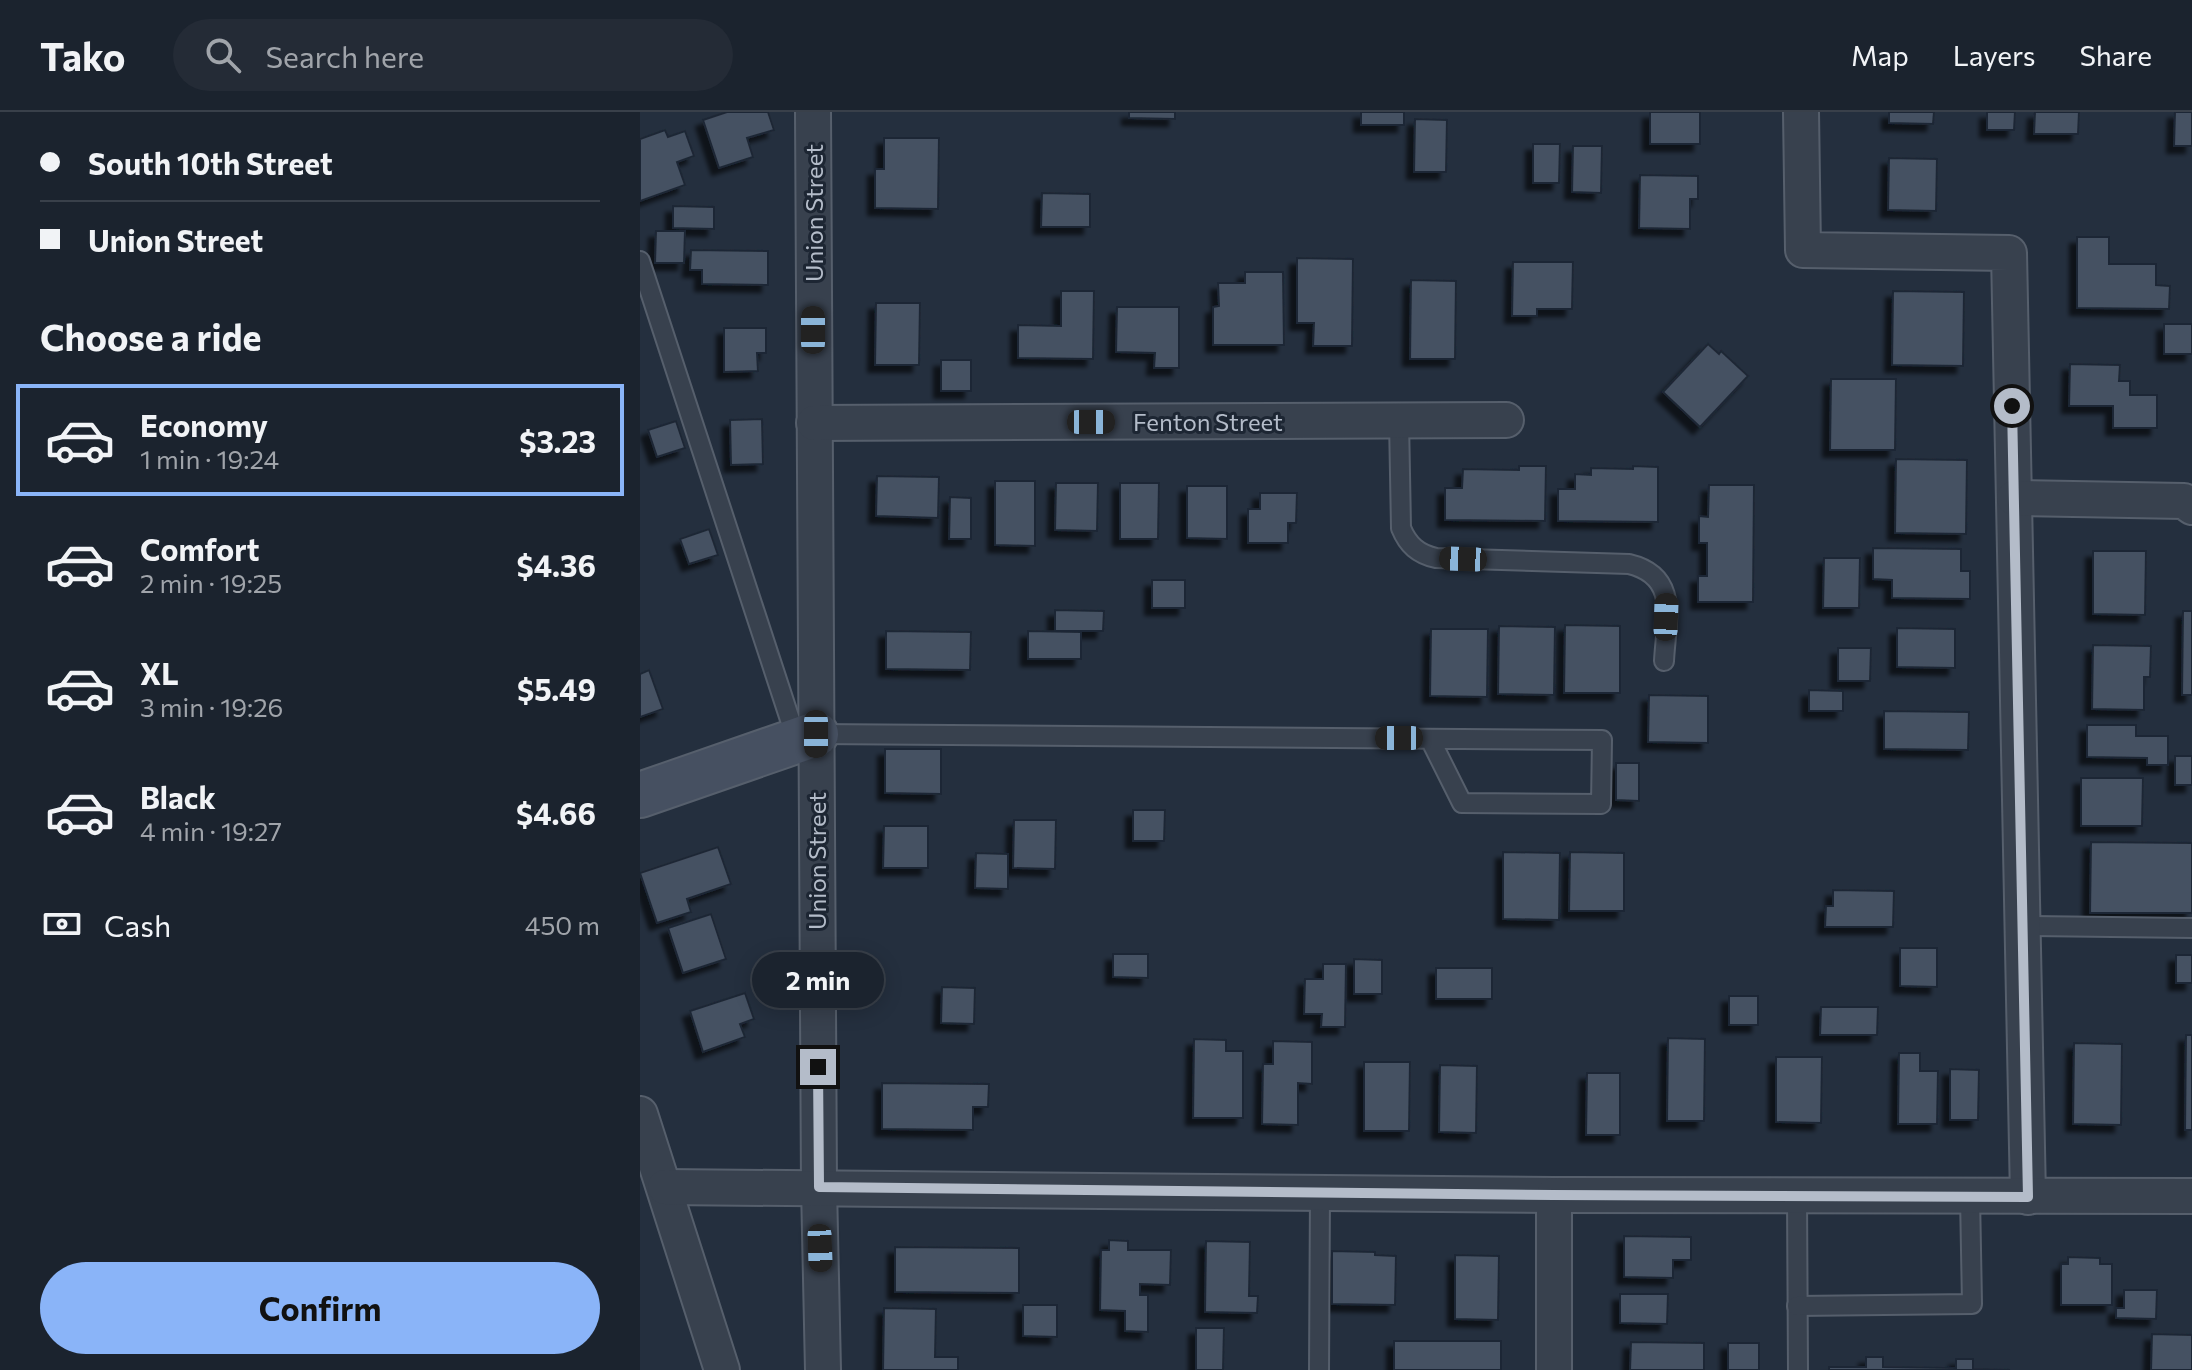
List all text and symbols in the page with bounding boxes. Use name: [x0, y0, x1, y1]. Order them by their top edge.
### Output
search box: [173, 19, 733, 91]
text: Tako: [40, 32, 125, 79]
icon: search: [201, 33, 245, 77]
text: Search here: [265, 37, 424, 74]
text: Map: [1851, 38, 1909, 72]
text: Layers: [1953, 38, 2035, 72]
text: Share: [2079, 38, 2152, 72]
text: South 10th Street: [88, 144, 333, 181]
street label: Union Street: [799, 144, 828, 282]
text: Union Street: [88, 221, 263, 258]
car: [801, 306, 825, 354]
text: Choose a ride: [40, 314, 261, 358]
route start: [1994, 388, 2030, 424]
icon: car: [44, 404, 116, 476]
text: Economy: [140, 406, 268, 443]
street label: Fenton Street: [1133, 407, 1283, 436]
car: [1067, 410, 1115, 434]
text: $3.23: [519, 422, 596, 459]
text: 1 min · 19:24: [140, 443, 279, 474]
icon: car: [44, 528, 116, 600]
text: Comfort: [140, 530, 259, 567]
text: $4.36: [517, 546, 596, 583]
car: [1439, 546, 1487, 572]
text: 2 min · 19:25: [140, 567, 282, 598]
car: [1653, 593, 1679, 641]
icon: car: [44, 652, 116, 724]
text: XL: [140, 654, 179, 691]
text: $5.49: [517, 670, 596, 707]
text: 3 min · 19:26: [140, 691, 283, 722]
car: [804, 710, 828, 758]
car: [1375, 726, 1423, 750]
icon: car: [44, 776, 116, 848]
text: Black: [140, 778, 216, 815]
street label: Union Street: [802, 792, 831, 930]
text: $4.66: [516, 794, 596, 831]
text: 4 min · 19:27: [140, 815, 282, 846]
icon: cash: [40, 902, 84, 946]
text: Cash: [104, 906, 171, 943]
text: 450 m: [525, 909, 600, 940]
callout: 2 min: [752, 951, 884, 1007]
text: 2 min: [786, 964, 850, 995]
route end: [800, 1049, 836, 1085]
car: [807, 1224, 833, 1272]
button: Confirm: [40, 1262, 600, 1354]

